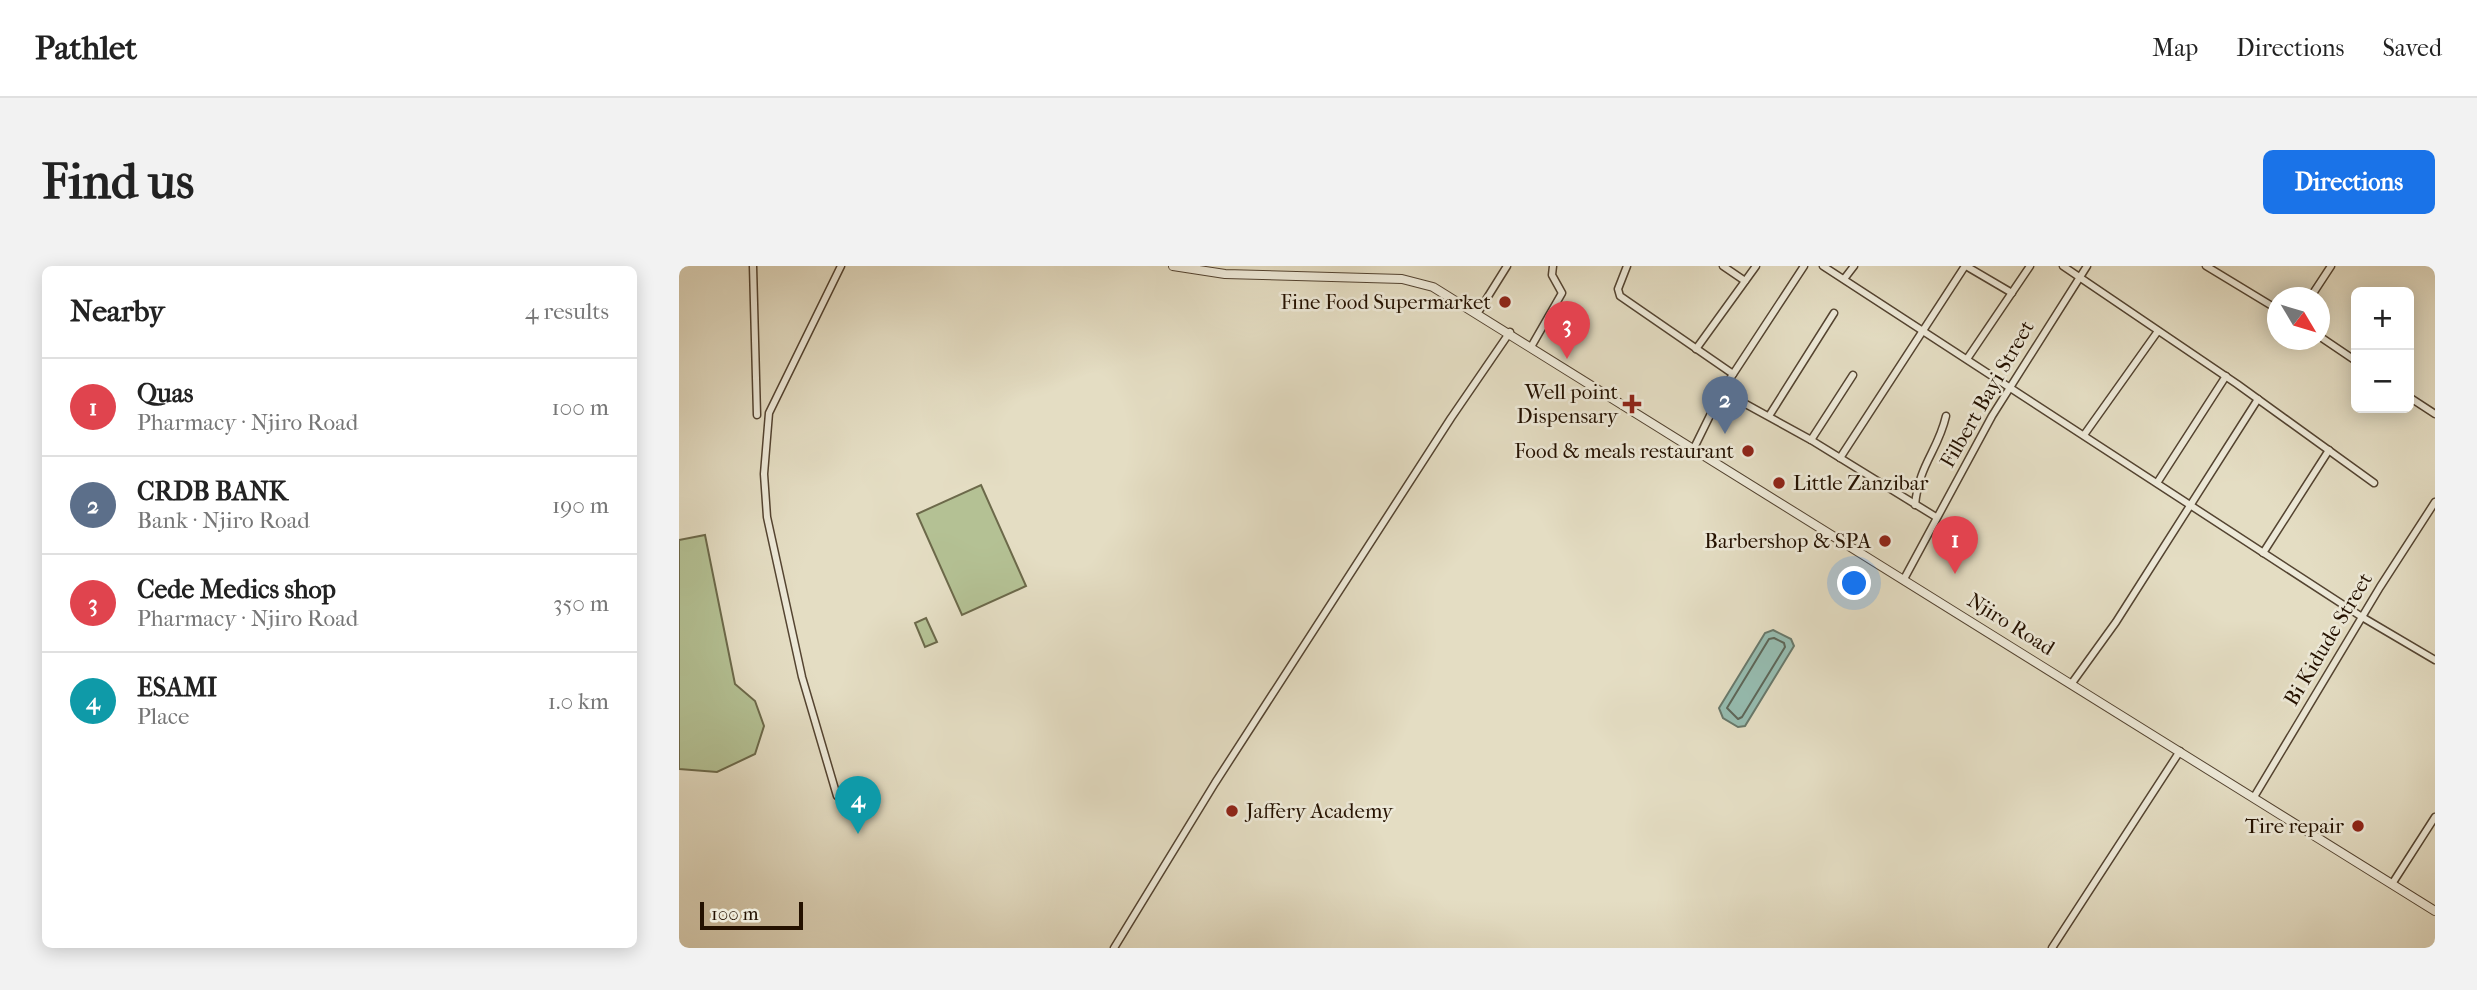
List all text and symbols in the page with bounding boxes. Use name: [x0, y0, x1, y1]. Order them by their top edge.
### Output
text: Pathlet: [35, 29, 137, 68]
text: Map: [2152, 34, 2198, 62]
text: Directions: [2236, 34, 2344, 62]
text: Saved: [2382, 34, 2442, 62]
button: Directions: [2263, 150, 2435, 214]
text: Find us: [42, 153, 194, 211]
north arrow: [2267, 287, 2330, 350]
map controls: [2351, 287, 2414, 413]
button: +: [2351, 287, 2414, 350]
place label: Fine Food Supermarket: [1280, 290, 1491, 314]
text: Nearby: [70, 294, 165, 329]
marker: Fine Food Supermarket: [1497, 294, 1513, 310]
text: 4 results: [525, 298, 609, 325]
pin: 3: [1544, 301, 1590, 359]
street label: Filbert Bayi Street: [1935, 316, 2039, 472]
button: −: [2351, 350, 2414, 413]
pin: 2: [1702, 376, 1748, 434]
text: Quas: [137, 378, 193, 409]
place label: Well point Dispensary: [1516, 380, 1619, 428]
text: 1: [89, 394, 97, 421]
text: 100 m: [551, 394, 609, 421]
marker: Well point Dispensary: [1624, 396, 1640, 412]
text: Pharmacy · Njiro Road: [137, 409, 358, 436]
place label: Food & meals restaurant: [1514, 439, 1735, 463]
marker: Food & meals restaurant: [1740, 443, 1756, 459]
place label: Little Zanzibar: [1793, 471, 1928, 495]
marker: Little Zanzibar: [1771, 475, 1787, 491]
text: CRDB BANK: [137, 476, 288, 507]
text: 2: [87, 492, 99, 519]
text: 190 m: [552, 492, 609, 519]
text: Bank · Njiro Road: [137, 507, 310, 534]
pin: 1: [1932, 516, 1978, 574]
place label: Barbershop & SPA: [1704, 529, 1871, 553]
marker: Barbershop & SPA: [1877, 533, 1893, 549]
your location: [1837, 566, 1871, 600]
street label: Bi Kidude Street: [2279, 568, 2377, 710]
text: Cede Medics shop: [137, 574, 336, 605]
street label: Njiro Road: [1963, 588, 2059, 660]
text: 3: [88, 590, 98, 617]
text: 350 m: [553, 590, 609, 617]
text: Pharmacy · Njiro Road: [137, 605, 358, 632]
text: ESAMI: [137, 672, 217, 703]
text: 4: [86, 688, 100, 715]
text: 1.0 km: [548, 688, 609, 715]
text: Place: [137, 703, 189, 730]
pin: 4: [835, 776, 881, 834]
place label: Jaffery Academy: [1244, 799, 1394, 823]
marker: Jaffery Academy: [1224, 803, 1240, 819]
place label: Tire repair: [2245, 814, 2344, 838]
marker: Tire repair: [2350, 818, 2366, 834]
scale bar: [700, 899, 803, 931]
text: 100 m: [711, 903, 759, 925]

